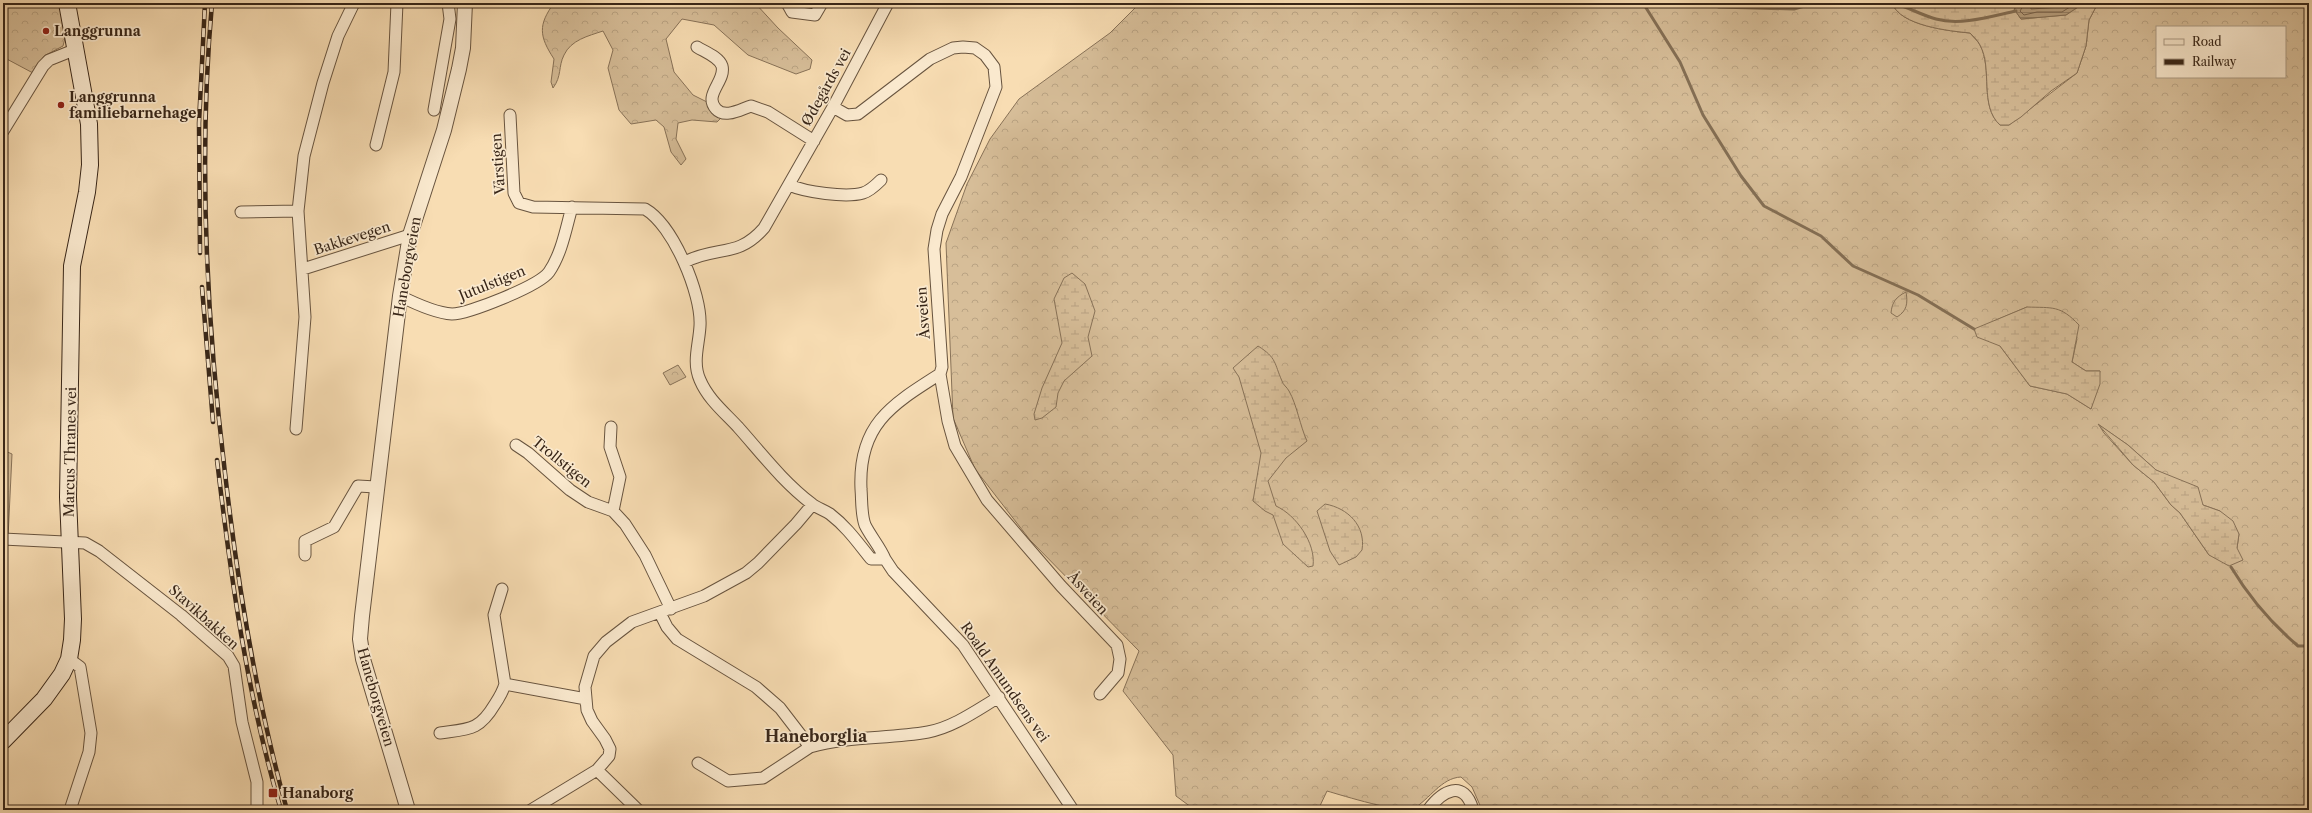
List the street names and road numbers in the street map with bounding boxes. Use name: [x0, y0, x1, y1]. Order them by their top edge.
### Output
street label: Ødegårds vei: [797, 45, 855, 129]
street label: Vårstigen: [487, 133, 509, 196]
street label: Haneborgveien: [389, 215, 425, 319]
street label: Bakkevegen: [311, 217, 393, 259]
street label: Jutulstigen: [454, 261, 528, 305]
street label: Åsveien: [911, 286, 934, 341]
street label: Marcus Thranes vei: [60, 387, 80, 517]
street label: Trollstigen: [529, 433, 596, 492]
street label: Åsveien: [1063, 566, 1113, 619]
street label: Stavikbakken: [165, 581, 243, 653]
street label: Roald Amundsens vei: [957, 618, 1053, 746]
street label: Haneborgveien: [353, 645, 399, 749]

